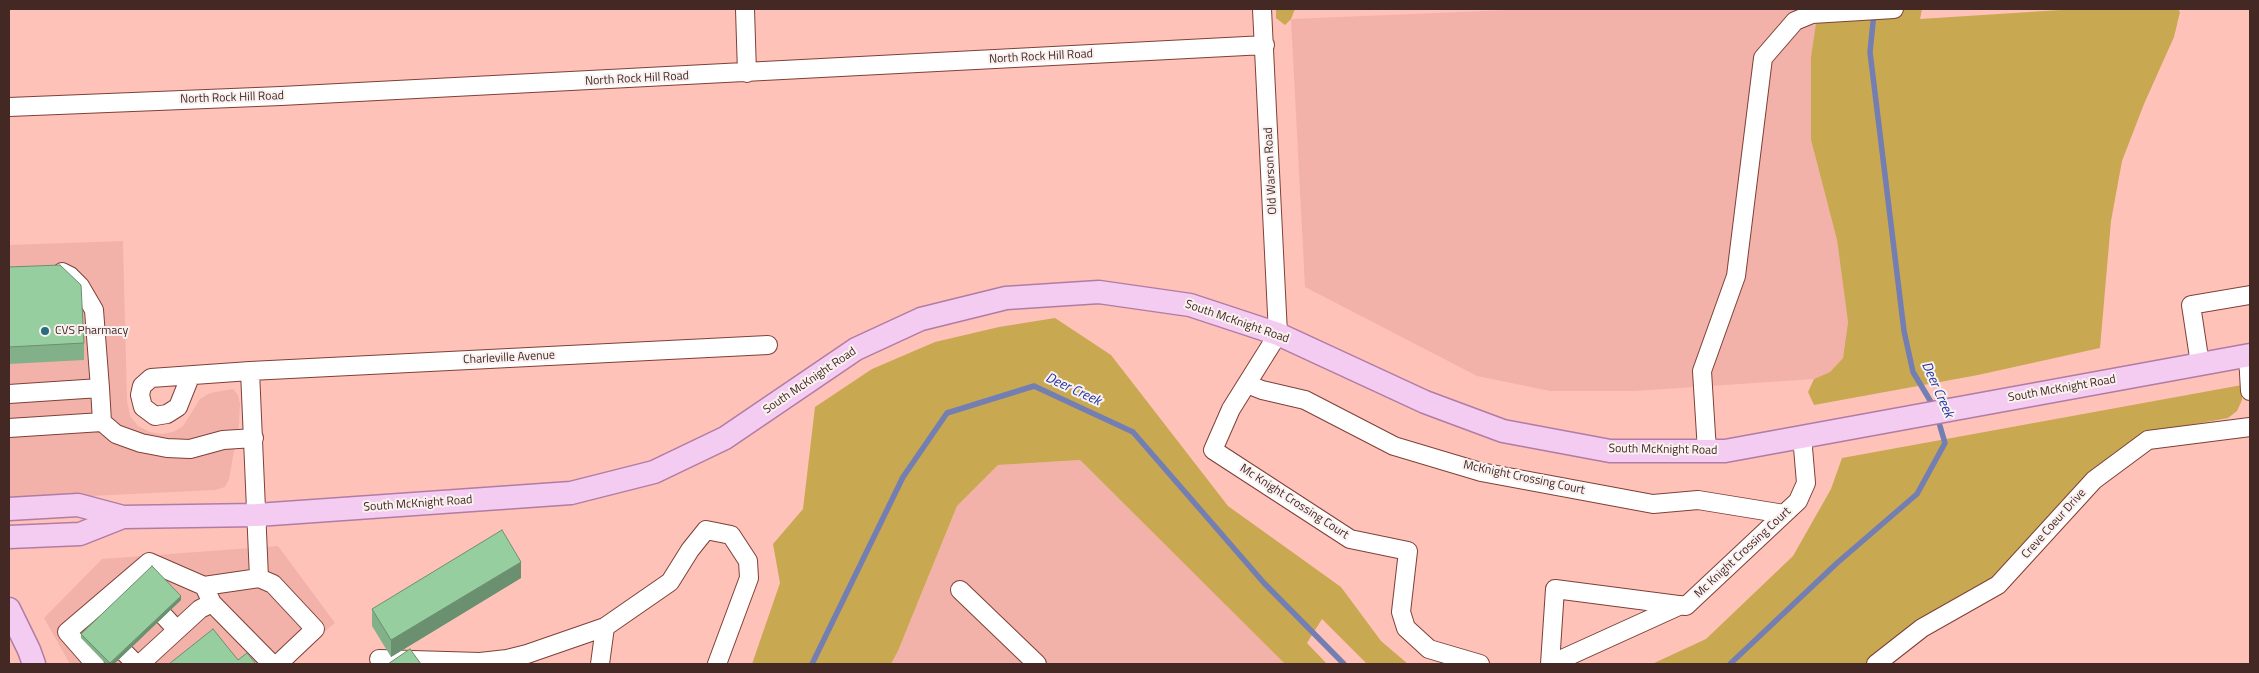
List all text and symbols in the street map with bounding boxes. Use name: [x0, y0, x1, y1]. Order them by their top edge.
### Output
street label: North Rock Hill Road: [989, 47, 1093, 67]
street label: North Rock Hill Road: [585, 69, 689, 89]
street label: North Rock Hill Road: [180, 89, 284, 107]
street label: Old Warson Road: [1262, 127, 1280, 215]
street label: South McKnight Road: [1183, 297, 1291, 347]
place label: CVS Pharmacy: [55, 324, 128, 338]
marker: CVS Pharmacy: [39, 325, 51, 337]
street label: South McKnight Road: [761, 345, 859, 417]
street label: Charleville Avenue: [463, 348, 555, 368]
water label: Deer Creek: [1917, 359, 1957, 421]
water label: Deer Creek: [1043, 370, 1103, 410]
street label: South McKnight Road: [2007, 372, 2117, 406]
street label: South McKnight Road: [1608, 442, 1718, 458]
street label: McKnight Crossing Court: [1462, 458, 1586, 498]
street label: Mc Knight Crossing Court: [1237, 461, 1351, 543]
street label: Creve Coeur Drive: [2019, 486, 2089, 562]
street label: South McKnight Road: [363, 493, 473, 515]
street label: Mc Knight Crossing Court: [1692, 505, 1794, 601]

